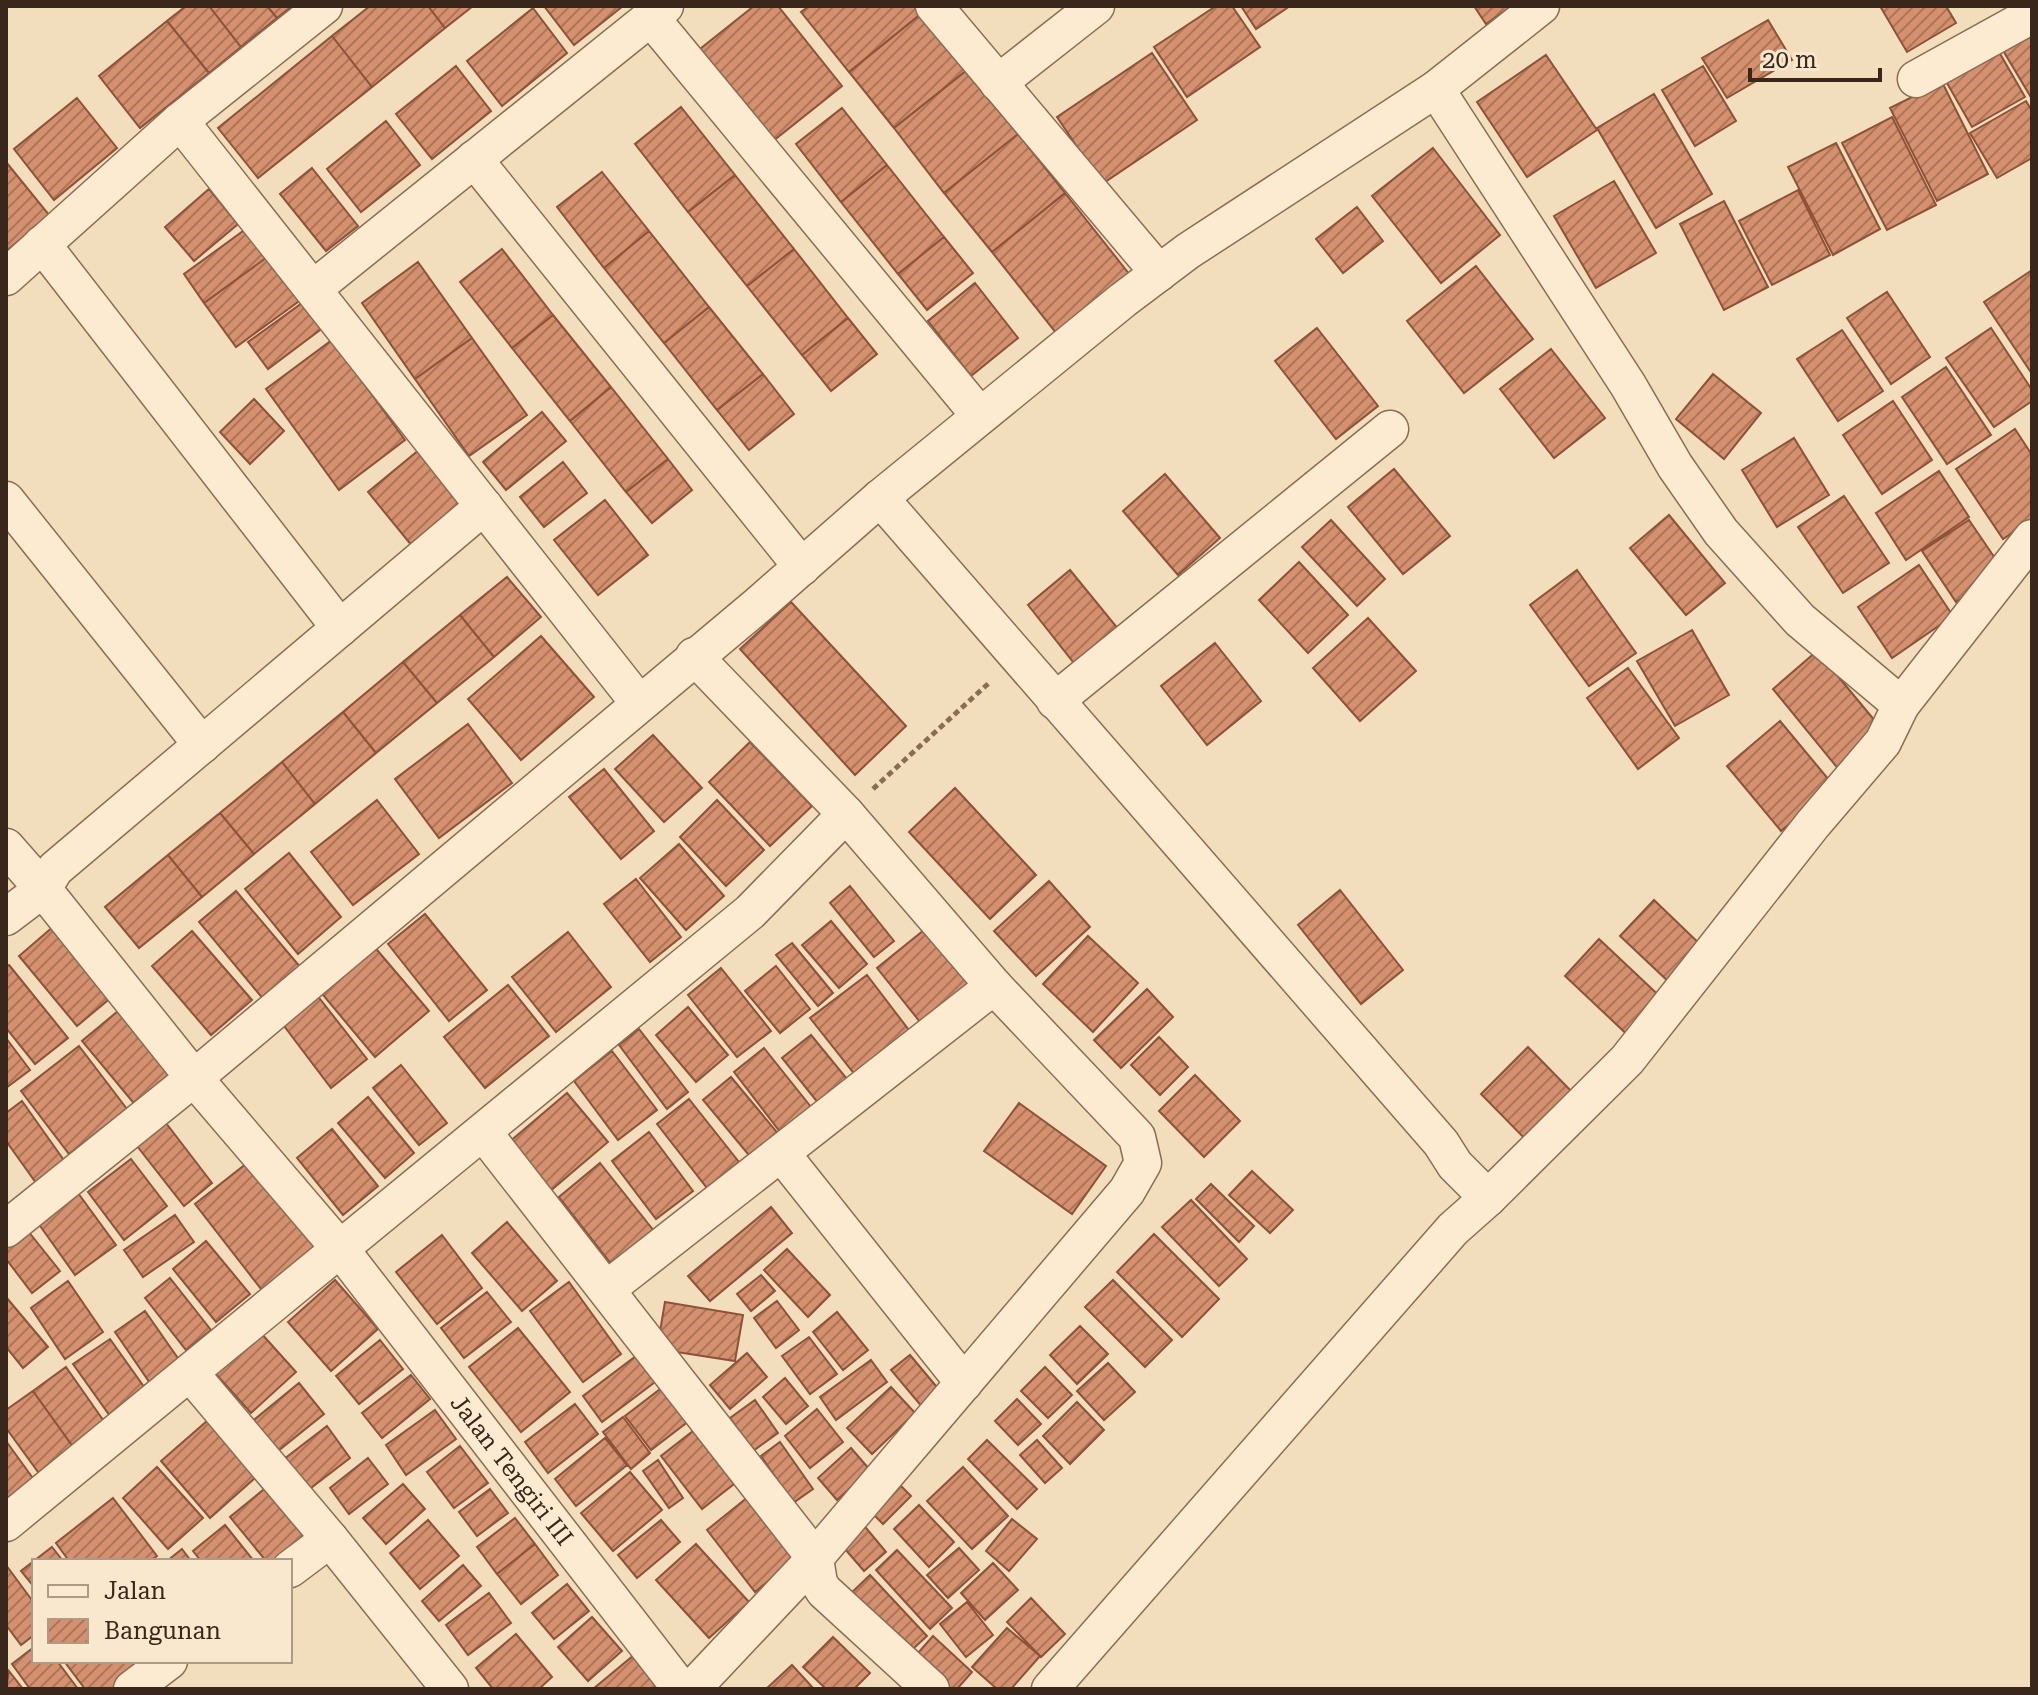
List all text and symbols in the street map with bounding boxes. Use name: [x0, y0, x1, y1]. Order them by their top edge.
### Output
scale bar: [1750, 32, 1880, 82]
text: 20 m: [1762, 46, 1817, 74]
street label: Jalan Tengiri III: [444, 1389, 579, 1551]
legend: [32, 1559, 292, 1663]
text: Jalan: [104, 1577, 166, 1605]
text: Bangunan: [104, 1617, 221, 1645]

